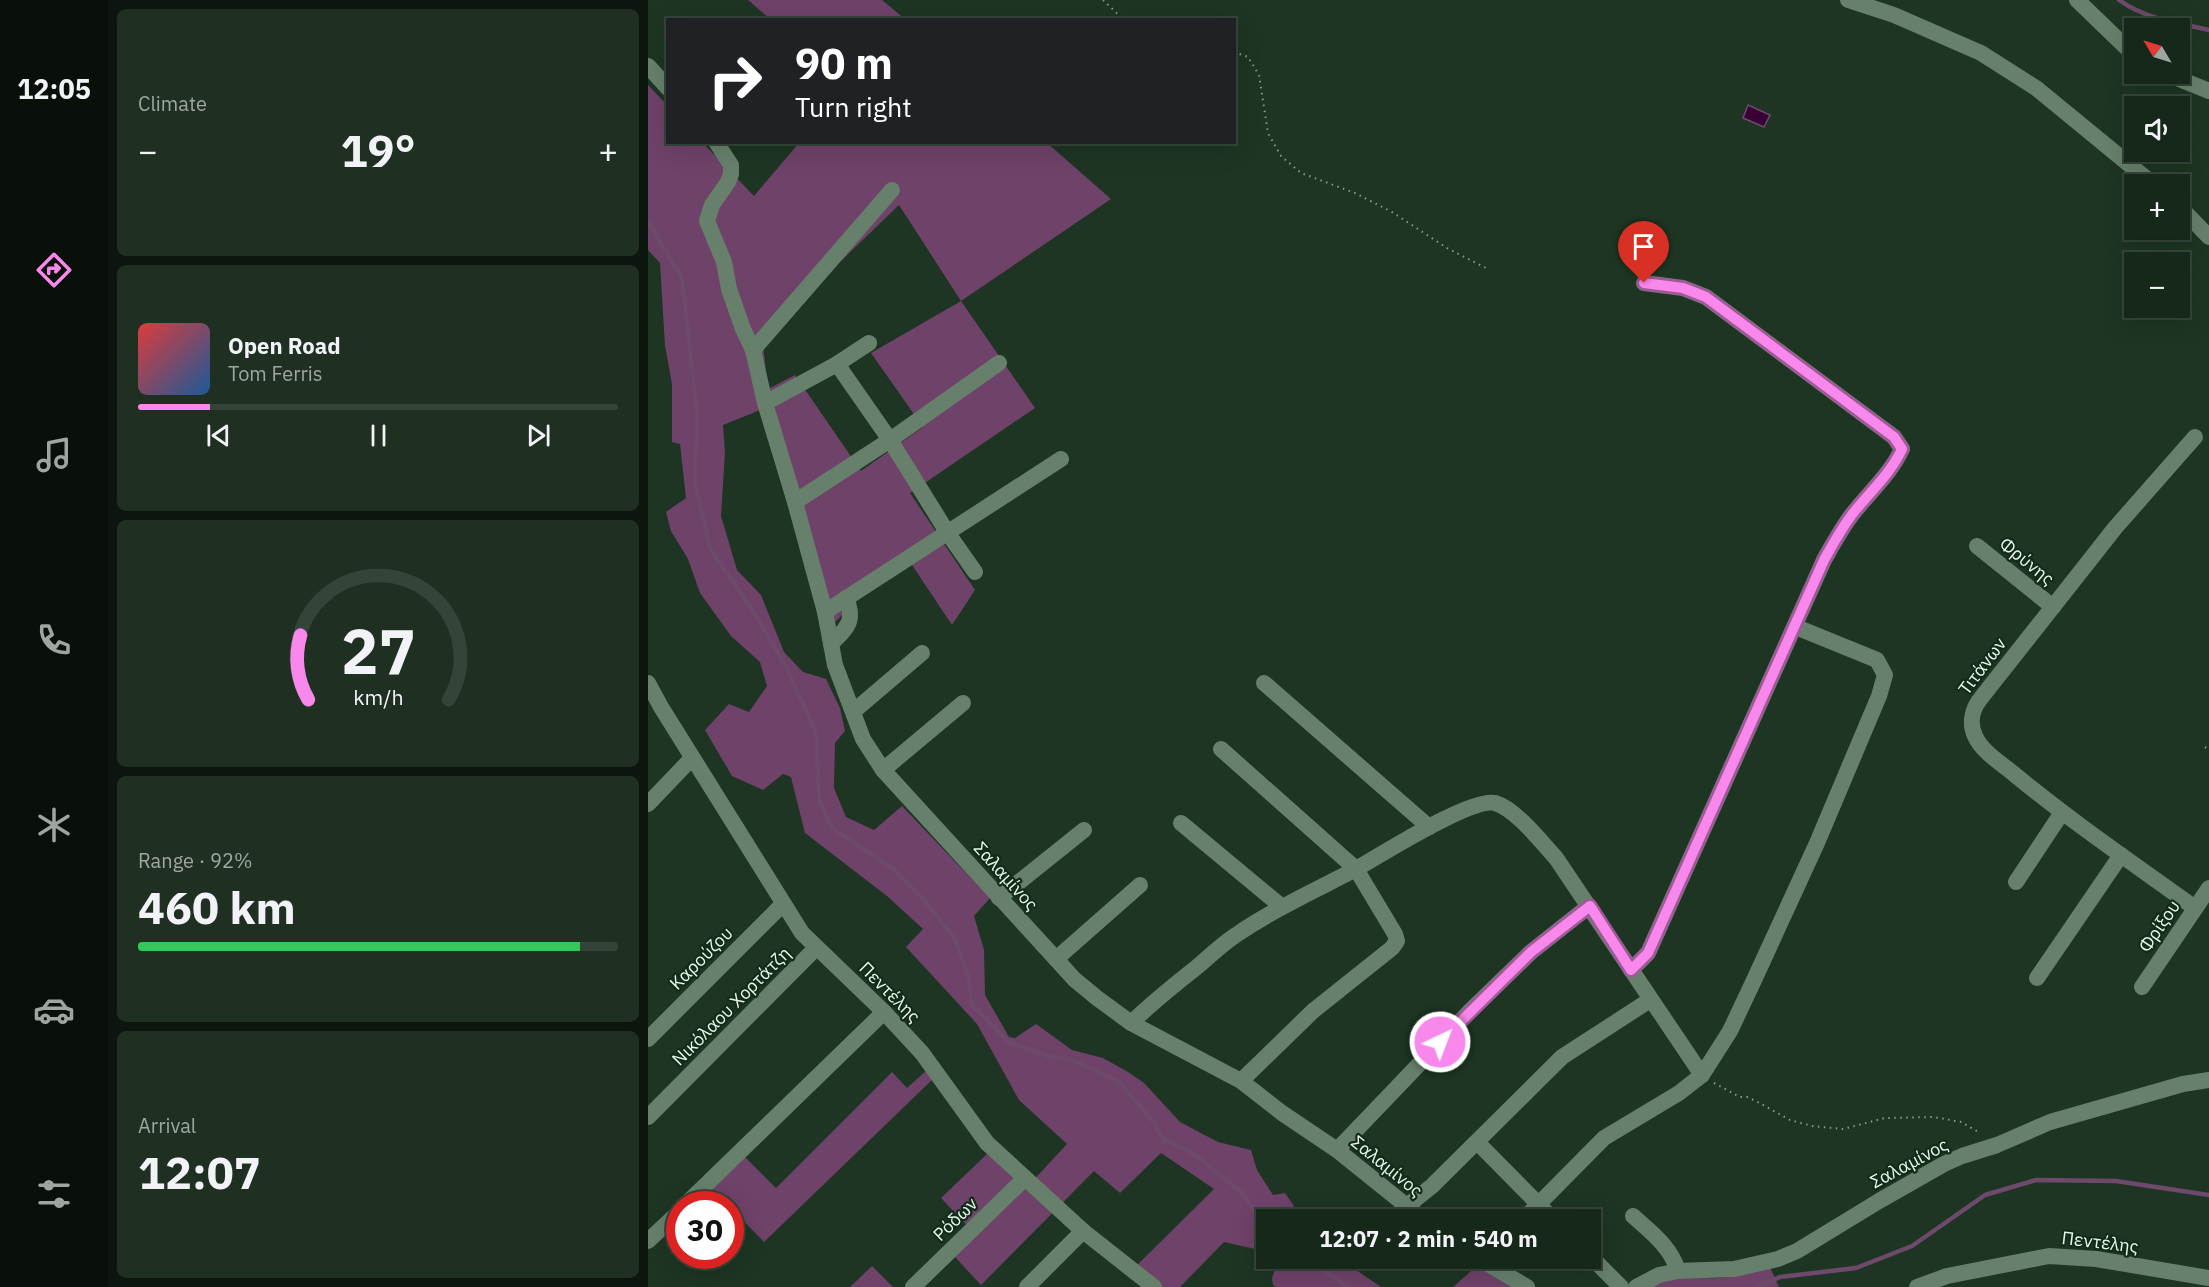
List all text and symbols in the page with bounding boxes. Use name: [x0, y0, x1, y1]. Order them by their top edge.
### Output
north arrow: [2124, 18, 2190, 84]
map controls: [2124, 18, 2190, 318]
text: 90 m: [795, 36, 893, 91]
icon: right: [696, 42, 774, 120]
text: 12:05: [17, 71, 91, 106]
text: Turn right: [795, 89, 912, 124]
text: Climate: [138, 90, 207, 117]
button: sound: [2124, 96, 2190, 162]
text: 19°: [340, 121, 416, 179]
text: −: [138, 129, 158, 172]
text: +: [598, 129, 618, 172]
button: +: [2124, 174, 2190, 240]
pin: [1618, 221, 1669, 283]
icon: arrive: [1627, 230, 1660, 263]
icon: directions: [33, 249, 75, 291]
button: −: [2124, 252, 2190, 318]
text: Open Road: [228, 331, 341, 360]
text: Tom Ferris: [228, 360, 323, 387]
icon: previous: [202, 419, 235, 452]
icon: pause: [362, 419, 395, 452]
icon: next: [522, 419, 555, 452]
icon: music: [33, 434, 75, 476]
street label: Φρύνης: [1995, 532, 2059, 590]
text: 27: [341, 611, 415, 692]
icon: phone: [33, 619, 75, 661]
street label: Τιτάνων: [1953, 633, 2011, 699]
text: km/h: [353, 684, 403, 712]
icon: climate: [33, 804, 75, 846]
street label: Σαλαμίνος: [969, 837, 1043, 916]
text: Range · 92%: [138, 847, 253, 874]
text: 460 km: [138, 878, 296, 936]
street label: Φρίξου: [2133, 895, 2185, 957]
street label: Καρούζου: [665, 922, 737, 994]
street label: Νικόλαου Χορτάτζη: [667, 942, 795, 1070]
street label: Πεντέλης: [855, 957, 926, 1028]
icon: car: [33, 989, 75, 1031]
position arrow: [1408, 1010, 1472, 1074]
text: Arrival: [138, 1112, 196, 1139]
street label: Σαλαμίνος: [1347, 1130, 1428, 1202]
street label: Σαλαμίνος: [1866, 1133, 1952, 1193]
text: 12:07: [138, 1143, 261, 1201]
icon: filters: [33, 1173, 75, 1215]
speed limit sign: 30: [666, 1191, 744, 1269]
street label: Ρόδων: [928, 1192, 982, 1246]
text: 12:07 · 2 min · 540 m: [1319, 1224, 1538, 1253]
street label: Πεντέλης: [2060, 1226, 2140, 1258]

